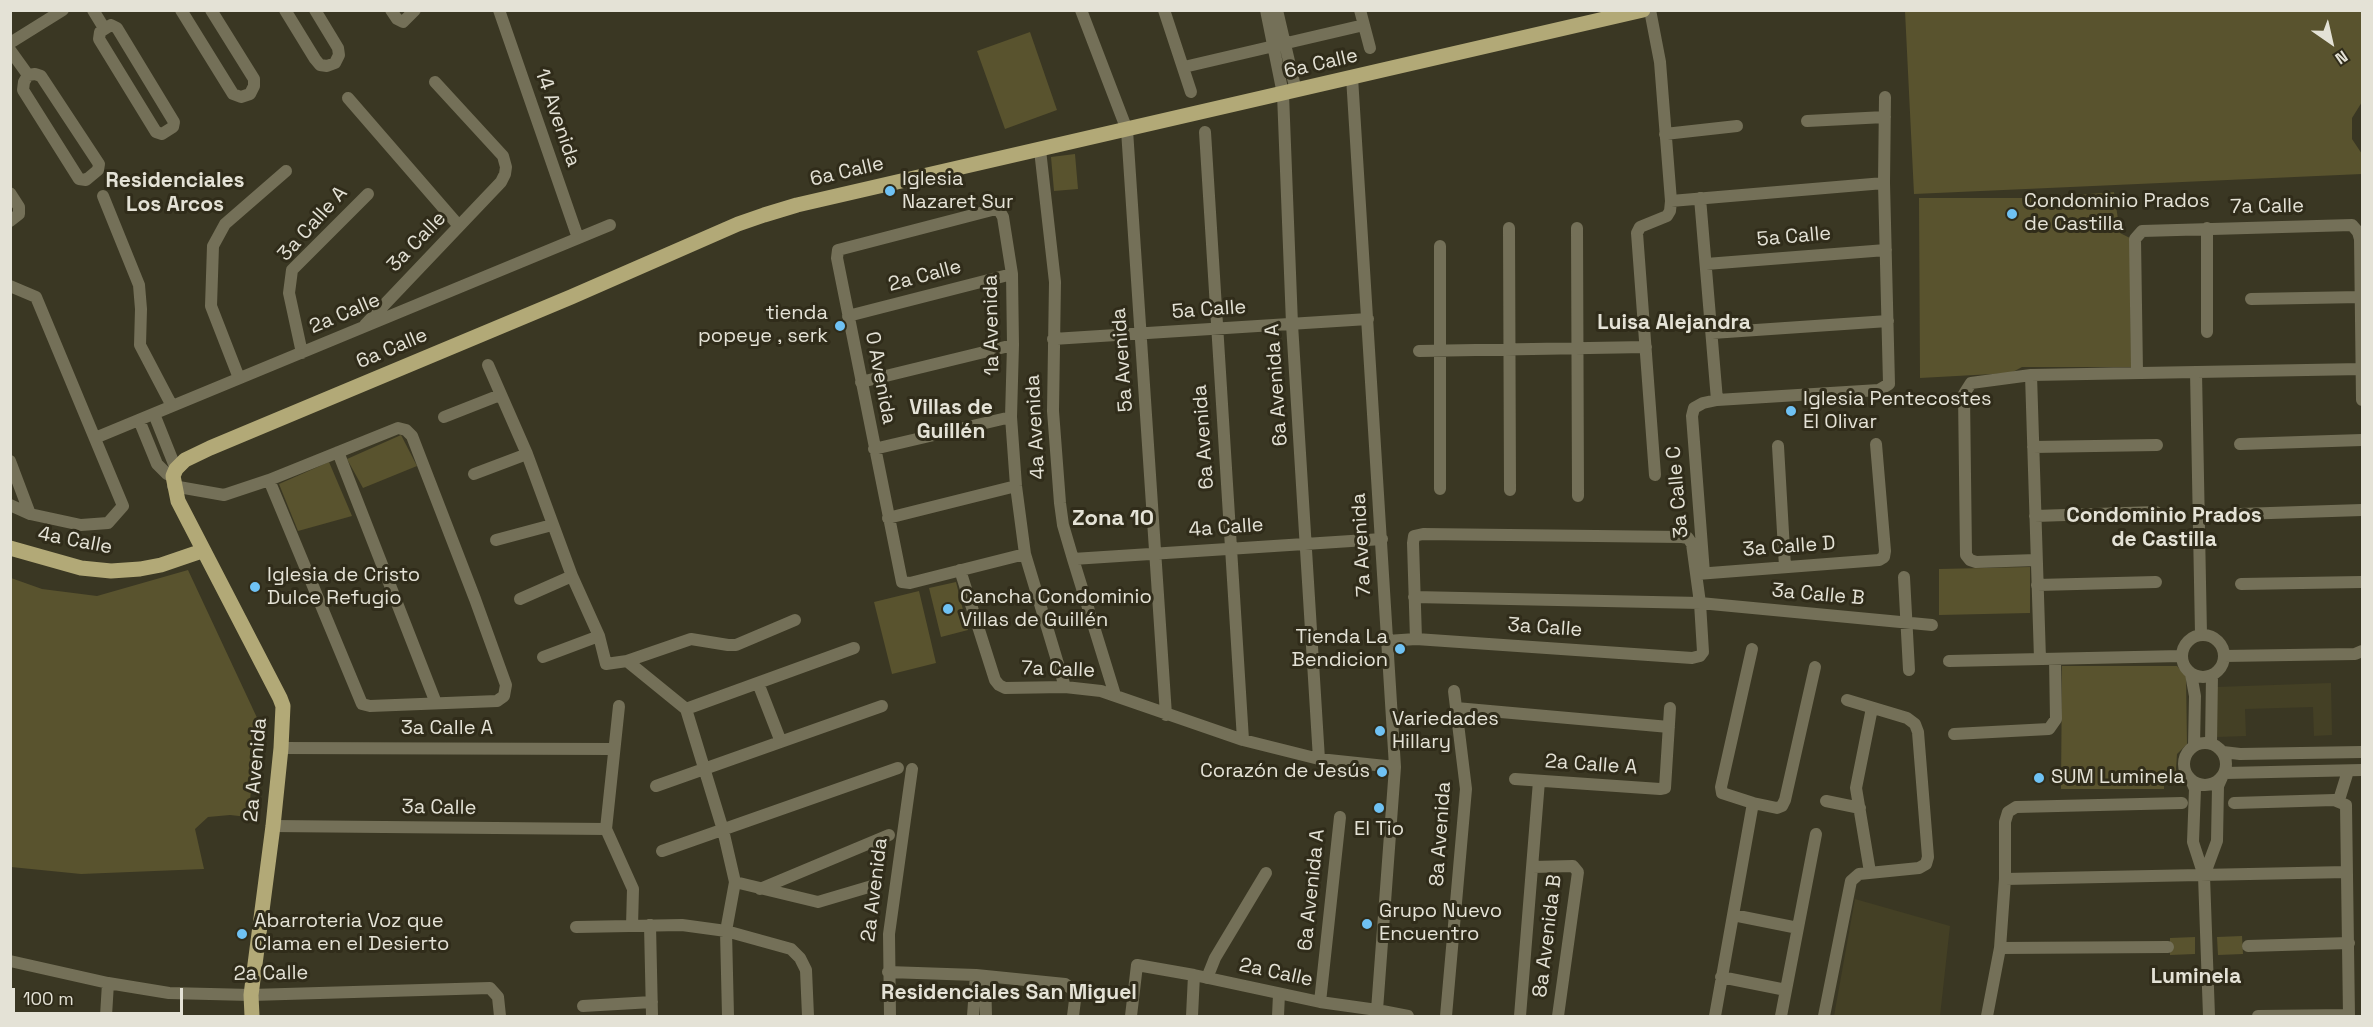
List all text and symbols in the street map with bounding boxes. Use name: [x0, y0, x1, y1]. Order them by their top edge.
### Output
north arrow: [2301, 12, 2361, 72]
street label: 6a Calle: [1282, 44, 1360, 84]
text: N: [2331, 46, 2352, 69]
street label: 14 Avenida: [529, 66, 585, 170]
street label: 6a Calle: [808, 152, 886, 192]
district label: Residenciales Los Arcos: [105, 168, 245, 218]
place label: Iglesia Nazaret Sur: [902, 168, 1014, 215]
street label: 3a Calle A: [273, 182, 353, 266]
marker: Iglesia Nazaret Sur: [883, 184, 897, 198]
place label: Condominio Prados de Castilla: [2024, 190, 2210, 237]
street label: 7a Calle: [2230, 194, 2304, 220]
street label: 3a Calle: [382, 207, 452, 277]
marker: Condominio Prados de Castilla: [2005, 207, 2019, 221]
street label: 5a Calle: [1756, 222, 1832, 252]
street label: 2a Calle: [886, 255, 964, 297]
street label: 1a Avenida: [979, 274, 1005, 376]
street label: 2a Calle: [306, 288, 384, 340]
street label: 5a Calle: [1171, 295, 1247, 325]
place label: tienda popeye , serk: [698, 302, 828, 349]
street label: 5a Avenida: [1107, 307, 1139, 413]
district label: Luisa Alejandra: [1597, 310, 1751, 336]
marker: tienda popeye , serk: [833, 319, 847, 333]
street label: 6a Calle: [353, 323, 431, 375]
street label: 6a Avenida A: [1261, 323, 1293, 447]
street label: 0 Avenida: [859, 330, 901, 426]
street label: 4a Avenida: [1021, 374, 1051, 480]
street label: 6a Avenida: [1188, 384, 1220, 490]
place label: Iglesia Pentecostes El Olivar: [1803, 388, 1992, 435]
district label: Villas de Guillén: [909, 395, 993, 445]
marker: Iglesia Pentecostes El Olivar: [1784, 404, 1798, 418]
street label: 3a Calle C: [1662, 445, 1694, 539]
street label: 7a Avenida: [1347, 492, 1377, 598]
district label: Condominio Prados de Castilla: [2066, 503, 2262, 553]
district label: Zona 10: [1072, 506, 1154, 532]
street label: 4a Calle: [1188, 513, 1264, 543]
street label: 4a Calle: [36, 522, 114, 560]
street label: 3a Calle D: [1742, 532, 1836, 562]
place label: Iglesia de Cristo Dulce Refugio: [267, 564, 420, 611]
street label: 3a Calle B: [1771, 579, 1865, 611]
marker: Iglesia de Cristo Dulce Refugio: [248, 580, 262, 594]
place label: Cancha Condominio Villas de Guillén: [960, 586, 1152, 633]
marker: Cancha Condominio Villas de Guillén: [941, 602, 955, 616]
street label: 3a Calle: [1507, 613, 1583, 643]
place label: Tienda La Bendicion: [1291, 626, 1388, 673]
marker: Tienda La Bendicion: [1393, 642, 1407, 656]
street label: 7a Calle: [1021, 657, 1095, 683]
place label: Variedades Hillary: [1392, 708, 1499, 755]
street label: 2a Avenida: [239, 717, 273, 823]
street label: 3a Calle A: [401, 717, 493, 741]
marker: Variedades Hillary: [1373, 724, 1387, 738]
street label: 2a Calle A: [1544, 750, 1638, 780]
place label: Corazón de Jesús: [1200, 760, 1370, 784]
marker: Corazón de Jesús: [1375, 765, 1389, 779]
place label: SUM Luminela: [2051, 766, 2185, 790]
marker: SUM Luminela: [2032, 771, 2046, 785]
street label: 8a Avenida: [1425, 781, 1457, 887]
street label: 3a Calle: [401, 795, 477, 821]
marker: El Tio: [1372, 801, 1386, 815]
place label: El Tio: [1354, 818, 1404, 842]
street label: 6a Avenida A: [1294, 828, 1330, 952]
street label: 2a Avenida: [857, 837, 893, 943]
street label: 8a Avenida B: [1529, 873, 1567, 999]
place label: Grupo Nuevo Encuentro: [1379, 900, 1502, 947]
place label: Abarroteria Voz que Clama en el Desierto: [254, 910, 449, 957]
marker: Grupo Nuevo Encuentro: [1360, 917, 1374, 931]
marker: Abarroteria Voz que Clama en el Desierto: [235, 927, 249, 941]
street label: 2a Calle: [1237, 953, 1315, 993]
street label: 2a Calle: [233, 961, 309, 987]
district label: Luminela: [2151, 964, 2241, 990]
scale bar: [15, 976, 186, 1014]
district label: Residenciales San Miguel: [881, 980, 1137, 1006]
text: 100 m: [23, 987, 74, 1010]

